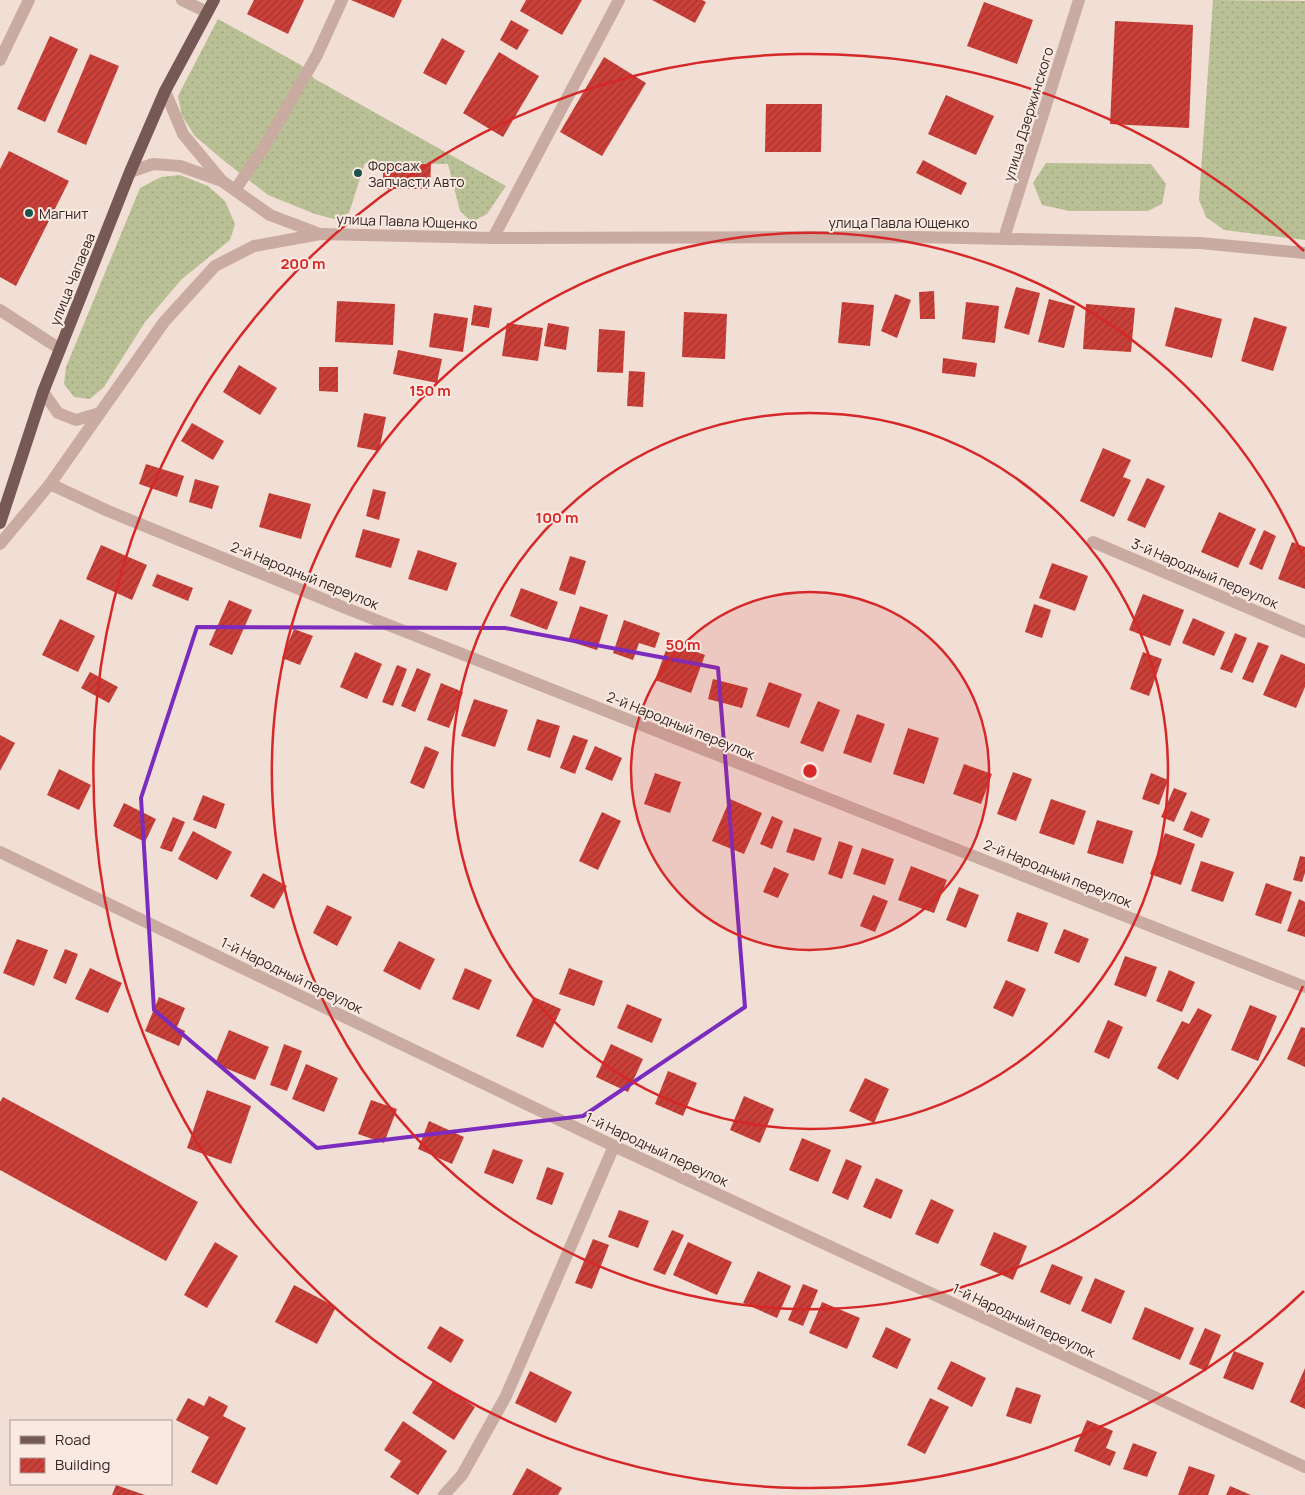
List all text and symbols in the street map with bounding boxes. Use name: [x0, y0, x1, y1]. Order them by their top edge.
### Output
street label: улица Дзержинского: [999, 45, 1057, 183]
place label: Форсаж Запчасти Авто: [368, 156, 465, 191]
marker: Форсаж Запчасти Авто: [352, 167, 364, 179]
place label: Магнит: [39, 204, 88, 223]
marker: Магнит: [23, 207, 35, 219]
street label: улица Павла Ющенко: [336, 209, 478, 233]
street label: улица Павла Ющенко: [828, 213, 970, 232]
street label: улица Чапаева: [45, 230, 99, 328]
text: 200 m: [280, 253, 326, 274]
text: 150 m: [409, 380, 451, 401]
text: 100 m: [536, 507, 578, 528]
street label: 3-й Народный переулок: [1129, 533, 1282, 613]
street label: 2-й Народный переулок: [228, 537, 383, 614]
text: 50 m: [665, 634, 701, 655]
street label: 2-й Народный переулок: [604, 687, 759, 764]
centre of rings: [801, 762, 819, 780]
street label: 2-й Народный переулок: [981, 835, 1136, 912]
street label: 1-й Народный переулок: [218, 932, 367, 1018]
street label: 1-й Народный переулок: [582, 1107, 733, 1191]
street label: 1-й Народный переулок: [949, 1278, 1100, 1362]
legend: [10, 1420, 172, 1485]
text: Road: [55, 1429, 91, 1450]
text: Building: [55, 1454, 110, 1475]

